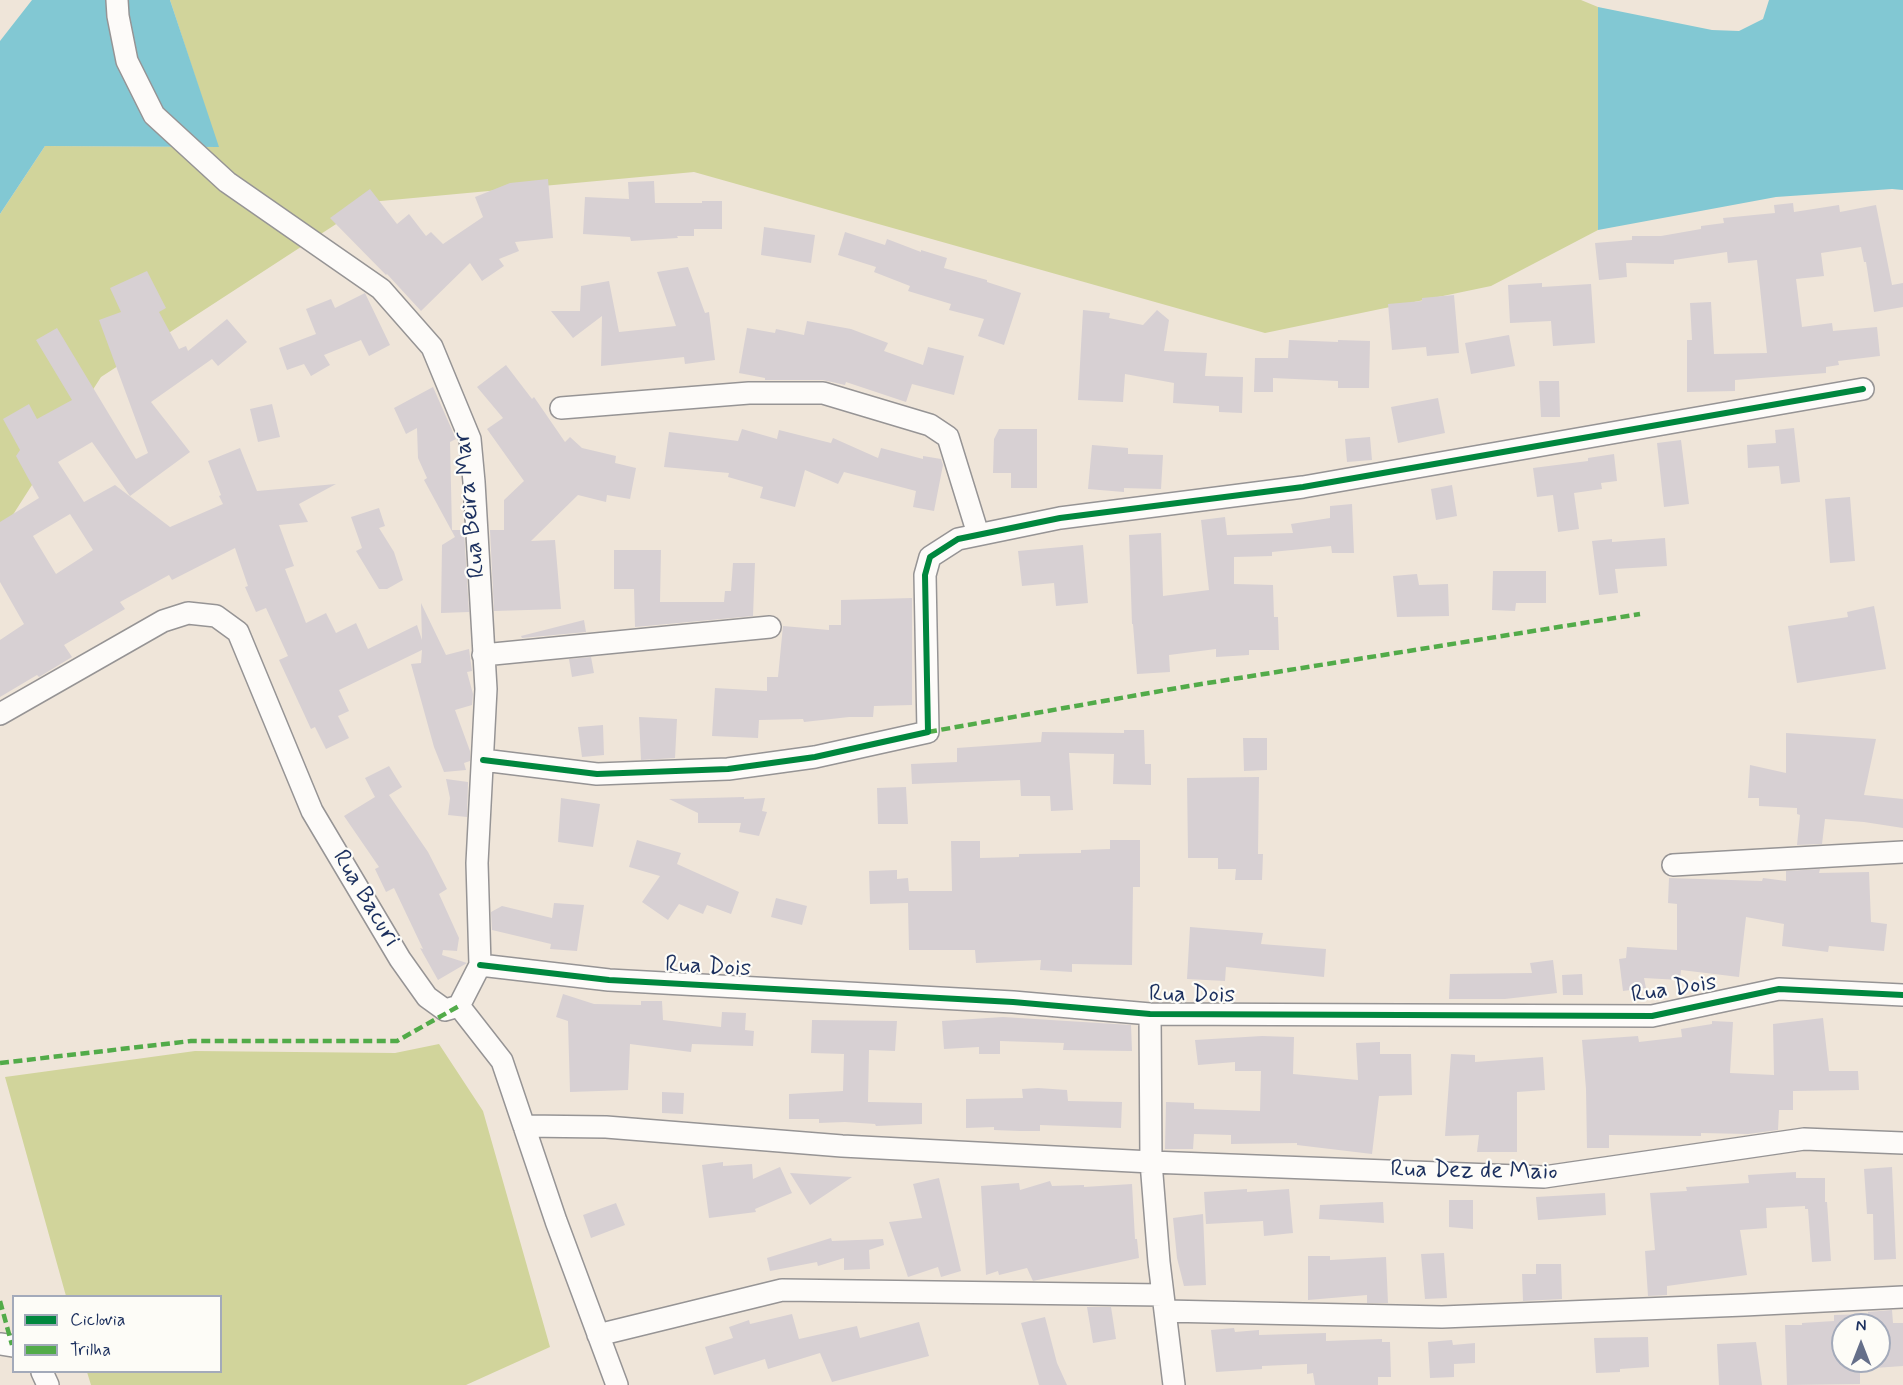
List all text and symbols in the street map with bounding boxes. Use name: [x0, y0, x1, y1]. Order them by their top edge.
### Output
street label: Rua Beira Mar: [449, 430, 493, 580]
street label: Rua Bacuri: [325, 846, 405, 952]
street label: Rua Dois: [664, 951, 752, 985]
street label: Rua Dois: [1629, 969, 1719, 1011]
street label: Rua Dois: [1149, 981, 1235, 1011]
street label: Rua Dez de Maio: [1390, 1156, 1558, 1188]
legend: [12, 1295, 222, 1373]
text: Ciclovia: [70, 1308, 126, 1332]
north arrow: [1831, 1313, 1891, 1373]
text: N: [1856, 1316, 1866, 1337]
text: Trilha: [70, 1338, 111, 1362]

